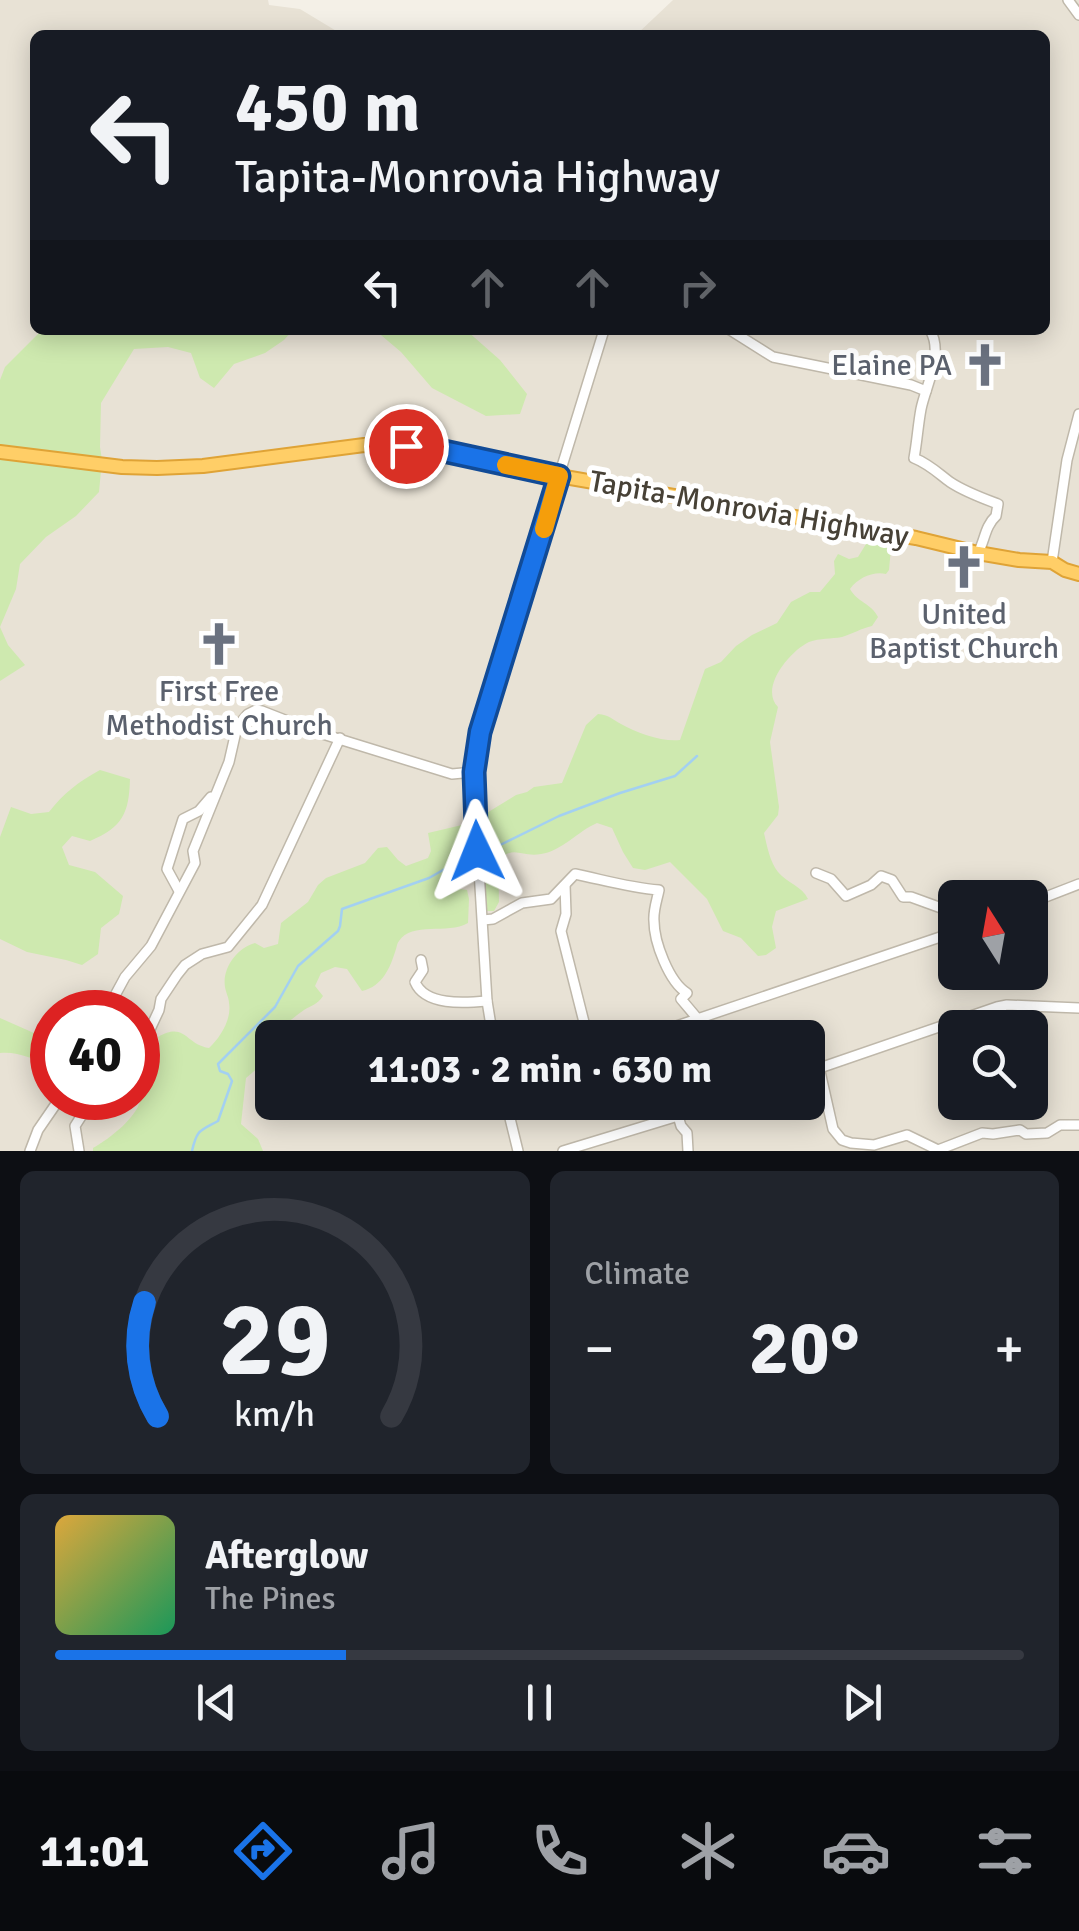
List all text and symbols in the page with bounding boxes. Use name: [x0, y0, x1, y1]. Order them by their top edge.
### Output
text: 450 m: [235, 64, 420, 150]
icon: left: [70, 70, 200, 200]
text: Tapita-Monrovia Highway: [235, 150, 720, 205]
icon: left: [355, 260, 410, 315]
icon: ahead: [460, 260, 515, 315]
icon: ahead: [565, 260, 620, 315]
icon: right: [670, 260, 725, 315]
church icon: Elaine PA: [961, 341, 1009, 389]
place label: Elaine PA: [831, 347, 952, 384]
pin: [364, 404, 449, 489]
icon: arrive: [379, 419, 434, 474]
street label: Tapita-Monrovia Highway: [587, 463, 911, 555]
church icon: United Baptist Church: [940, 543, 988, 591]
place label: United Baptist Church: [869, 596, 1059, 667]
church icon: First Free Methodist Church: [195, 620, 243, 668]
place label: First Free Methodist Church: [105, 673, 333, 744]
position arrow: [425, 799, 529, 903]
north arrow: [938, 880, 1048, 990]
map controls: [938, 880, 1048, 1120]
speed limit sign: 40: [30, 990, 160, 1120]
button: search: [938, 1010, 1048, 1120]
text: 11:03 · 2 min · 630 m: [368, 1046, 712, 1093]
text: Climate: [585, 1254, 690, 1293]
text: 29: [219, 1276, 331, 1404]
text: 20°: [749, 1302, 860, 1395]
text: −: [585, 1315, 614, 1383]
text: +: [994, 1315, 1024, 1383]
text: km/h: [234, 1392, 315, 1436]
text: Afterglow: [205, 1532, 368, 1579]
text: The Pines: [205, 1579, 336, 1618]
icon: previous: [189, 1675, 244, 1730]
icon: pause: [512, 1675, 567, 1730]
icon: next: [835, 1675, 890, 1730]
icon: directions: [228, 1816, 298, 1886]
icon: music: [376, 1816, 446, 1886]
icon: phone: [525, 1816, 595, 1886]
icon: climate: [673, 1816, 743, 1886]
icon: car: [821, 1816, 891, 1886]
icon: filters: [970, 1816, 1040, 1886]
text: 11:01: [39, 1824, 150, 1879]

